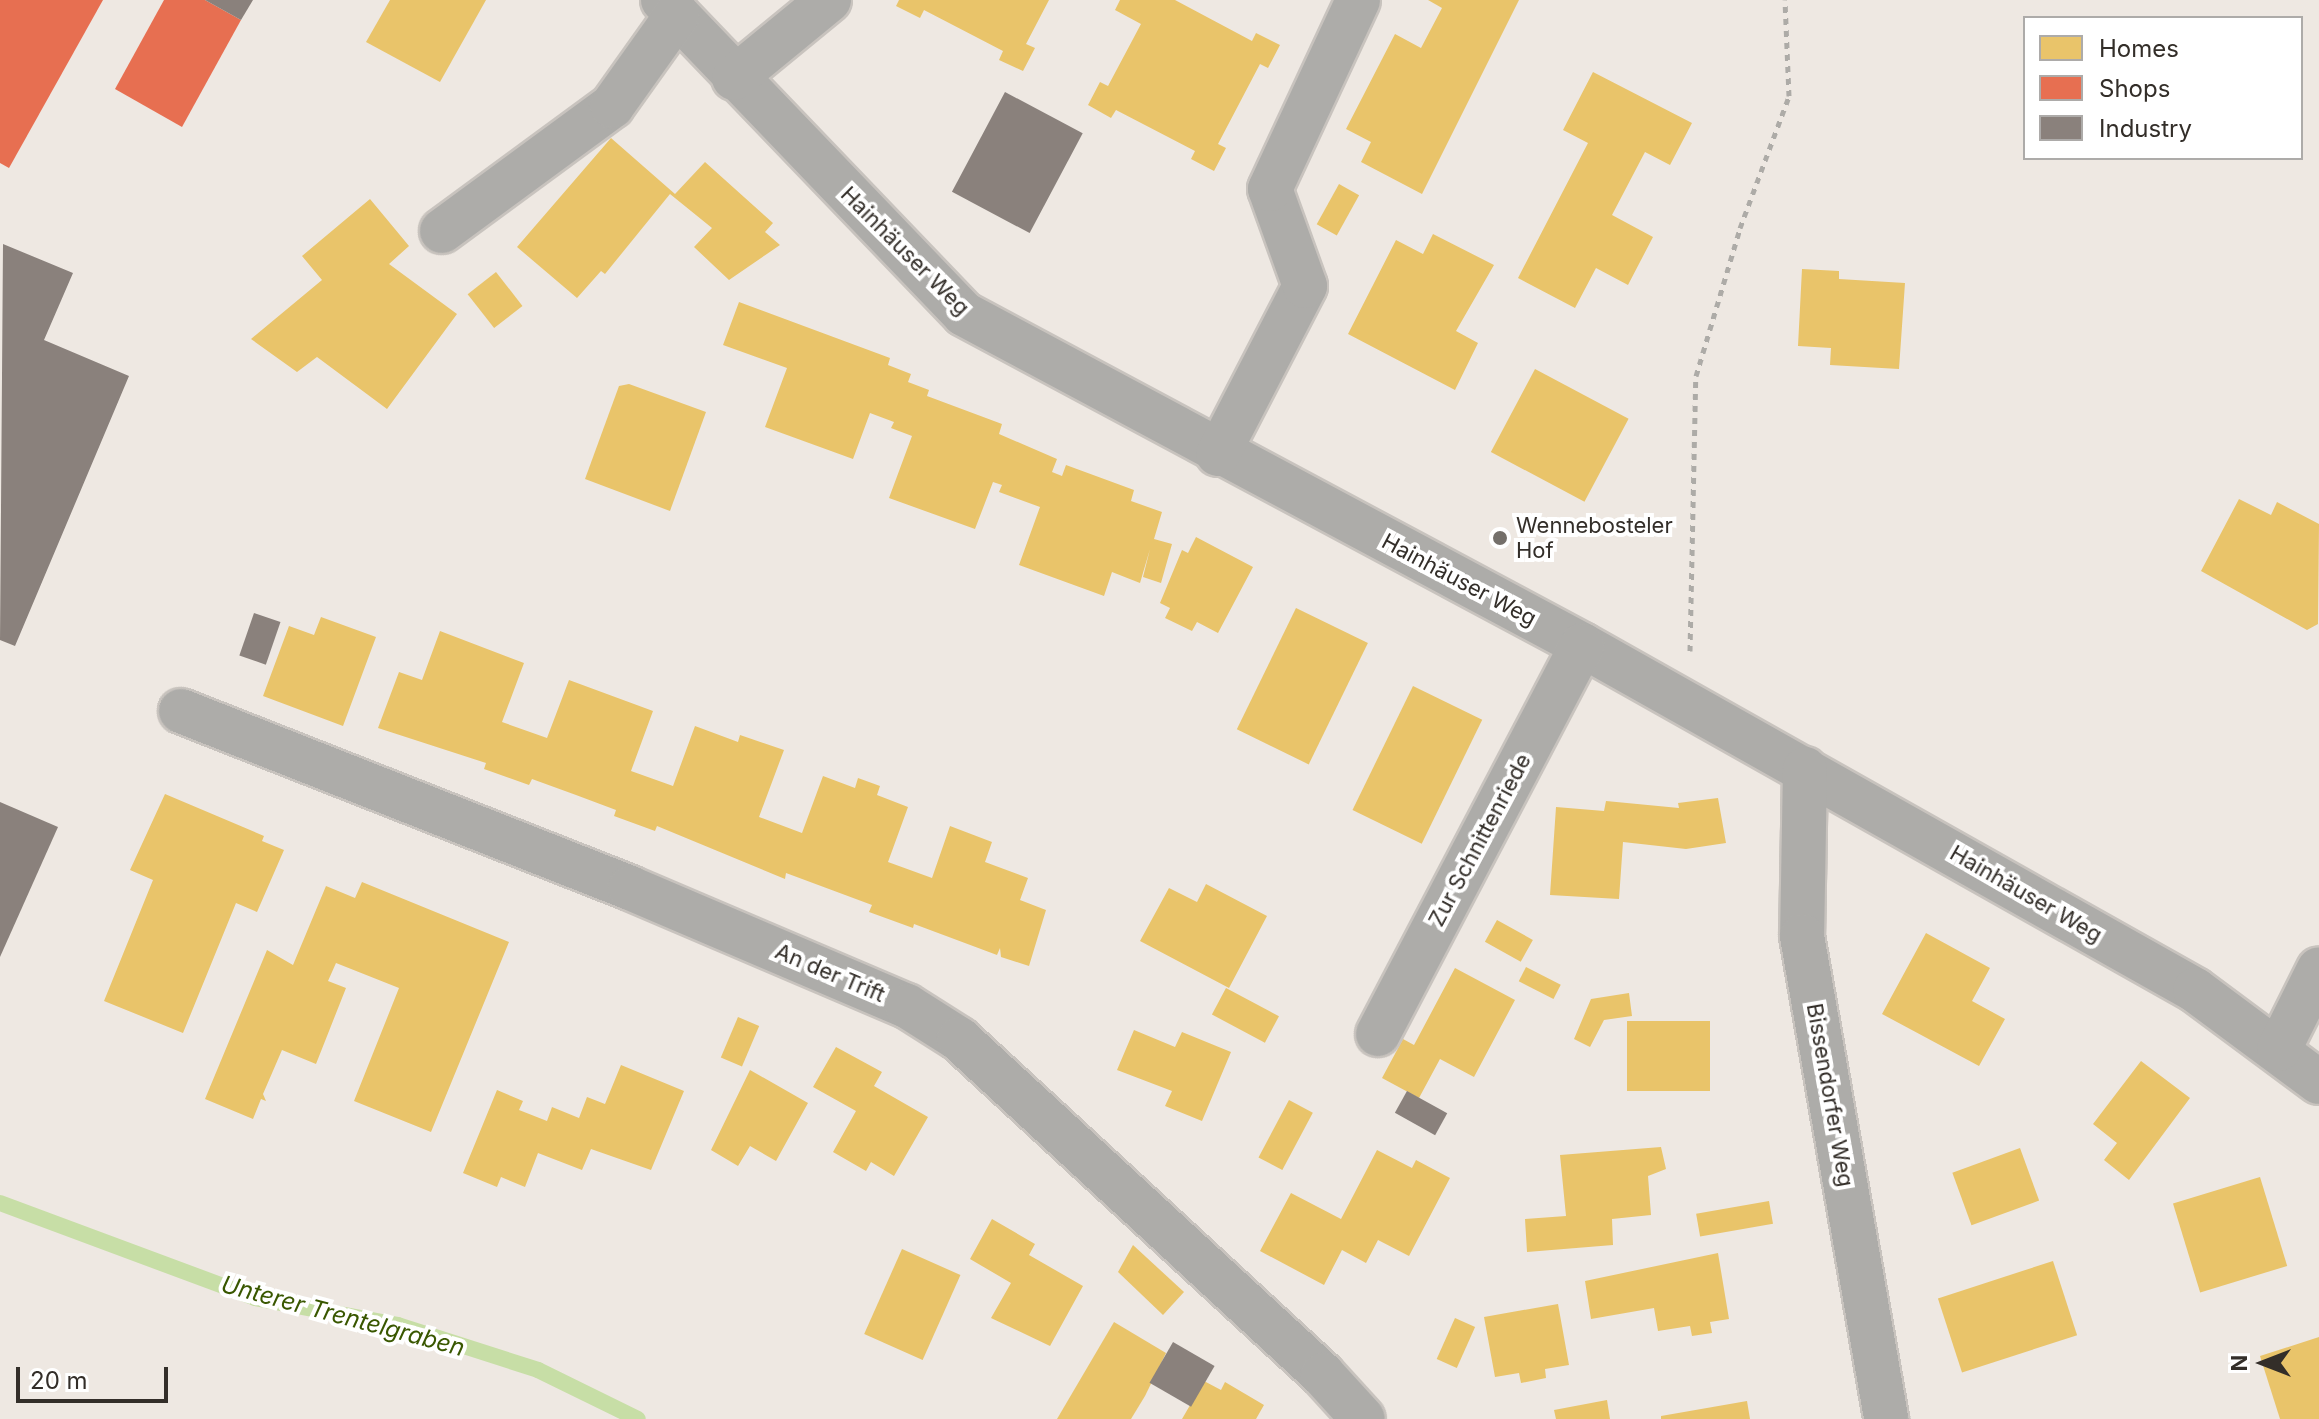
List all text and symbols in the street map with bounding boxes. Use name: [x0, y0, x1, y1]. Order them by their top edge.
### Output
legend: [2023, 16, 2303, 160]
text: Homes: [2099, 34, 2179, 63]
text: Shops: [2099, 74, 2170, 103]
text: Industry: [2099, 114, 2192, 143]
street label: Hainhäuser Weg: [835, 181, 975, 321]
place label: Wennebosteler Hof: [1516, 512, 1673, 564]
street label: Hainhäuser Weg: [1377, 528, 1541, 632]
marker: Wennebosteler Hof: [1491, 529, 1509, 547]
street label: Zur Schnittenriede: [1423, 749, 1537, 931]
street label: Hainhäuser Weg: [1945, 840, 2107, 948]
street label: An der Trift: [771, 938, 889, 1008]
street label: Bissendorfer Weg: [1801, 1001, 1859, 1189]
water label: Unterer Trentelgraben: [218, 1270, 468, 1362]
north arrow: [2223, 1323, 2303, 1403]
scale bar: [20, 1351, 172, 1401]
text: N: [2226, 1355, 2252, 1371]
text: 20 m: [30, 1366, 88, 1395]

